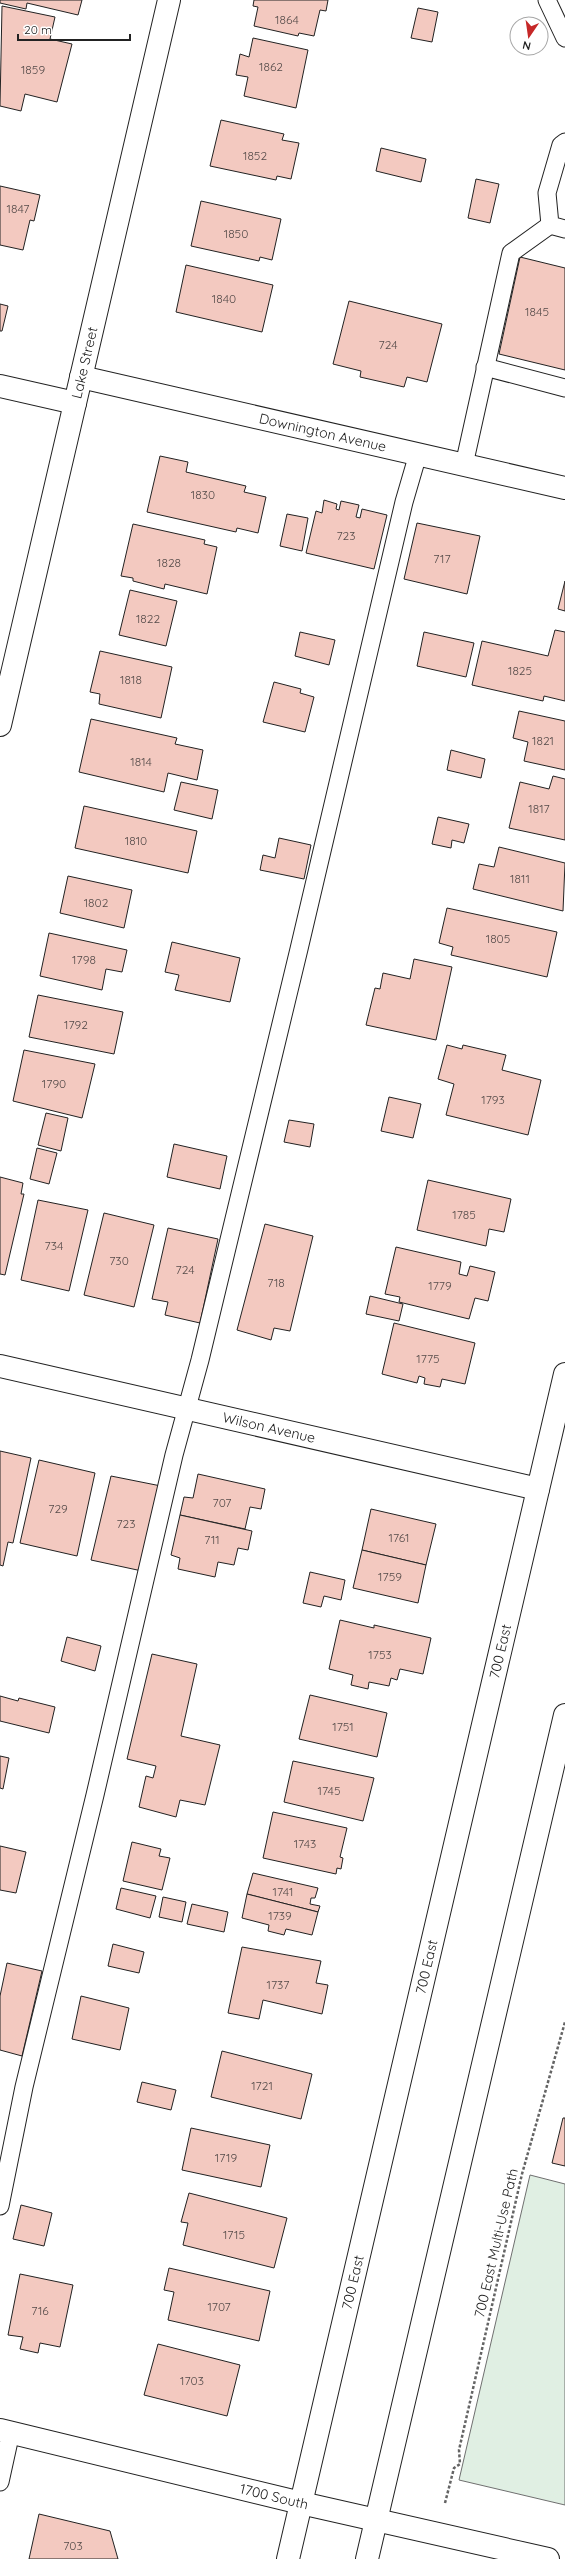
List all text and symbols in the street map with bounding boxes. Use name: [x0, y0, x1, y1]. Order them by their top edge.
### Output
house number: 1864: [275, 12, 299, 27]
scale bar: [18, 16, 130, 42]
north arrow: [509, 16, 549, 56]
text: 20 m: [24, 22, 52, 37]
text: N: [521, 38, 532, 53]
house number: 1862: [259, 59, 283, 74]
house number: 1859: [21, 62, 45, 77]
house number: 1852: [243, 148, 267, 163]
house number: 1847: [6, 201, 30, 216]
house number: 1850: [224, 226, 248, 241]
house number: 1840: [212, 291, 236, 306]
house number: 1845: [525, 304, 549, 319]
street label: Lake Street: [67, 325, 102, 400]
house number: 724: [379, 337, 397, 352]
street label: Downington Avenue: [257, 409, 388, 456]
house number: 1830: [191, 487, 215, 502]
house number: 723: [336, 528, 356, 543]
house number: 717: [433, 551, 451, 566]
house number: 1828: [157, 555, 181, 570]
house number: 1822: [136, 611, 160, 626]
house number: 1825: [508, 663, 532, 678]
house number: 1818: [120, 672, 142, 687]
house number: 1821: [532, 733, 554, 748]
house number: 1814: [130, 754, 152, 769]
house number: 1817: [528, 801, 550, 816]
house number: 1810: [125, 833, 147, 848]
house number: 1811: [510, 871, 530, 886]
house number: 1802: [84, 895, 109, 910]
house number: 1805: [486, 931, 510, 946]
house number: 1798: [72, 952, 96, 967]
house number: 1792: [64, 1017, 88, 1032]
house number: 1790: [42, 1076, 66, 1091]
house number: 1793: [481, 1092, 505, 1107]
house number: 1785: [452, 1207, 476, 1222]
house number: 734: [45, 1238, 63, 1253]
house number: 730: [109, 1253, 129, 1268]
house number: 724: [176, 1262, 194, 1277]
house number: 718: [267, 1275, 285, 1290]
house number: 1779: [428, 1278, 452, 1293]
house number: 1775: [416, 1351, 440, 1366]
street label: Wilson Avenue: [221, 1408, 317, 1447]
house number: 707: [213, 1495, 231, 1510]
house number: 729: [48, 1501, 68, 1516]
house number: 723: [116, 1516, 136, 1531]
house number: 1761: [388, 1530, 410, 1545]
house number: 711: [204, 1532, 220, 1547]
house number: 1759: [378, 1569, 402, 1584]
street label: 700 East: [485, 1622, 515, 1681]
house number: 1753: [368, 1647, 392, 1662]
house number: 1751: [332, 1719, 354, 1734]
house number: 1745: [317, 1783, 341, 1798]
house number: 1743: [294, 1836, 316, 1851]
house number: 1741: [273, 1884, 293, 1899]
house number: 1739: [268, 1908, 292, 1923]
street label: 700 East: [411, 1938, 442, 1996]
house number: 1737: [266, 1977, 290, 1992]
house number: 1721: [251, 2078, 273, 2093]
house number: 1719: [215, 2150, 237, 2165]
street label: 700 East Multi-Use Path: [470, 2166, 522, 2320]
house number: 1715: [223, 2227, 245, 2242]
street label: 700 East: [338, 2253, 368, 2312]
house number: 1707: [207, 2299, 231, 2314]
house number: 716: [31, 2303, 49, 2318]
house number: 1703: [180, 2373, 204, 2388]
street label: 1700 South: [238, 2479, 310, 2513]
house number: 703: [63, 2538, 83, 2553]

